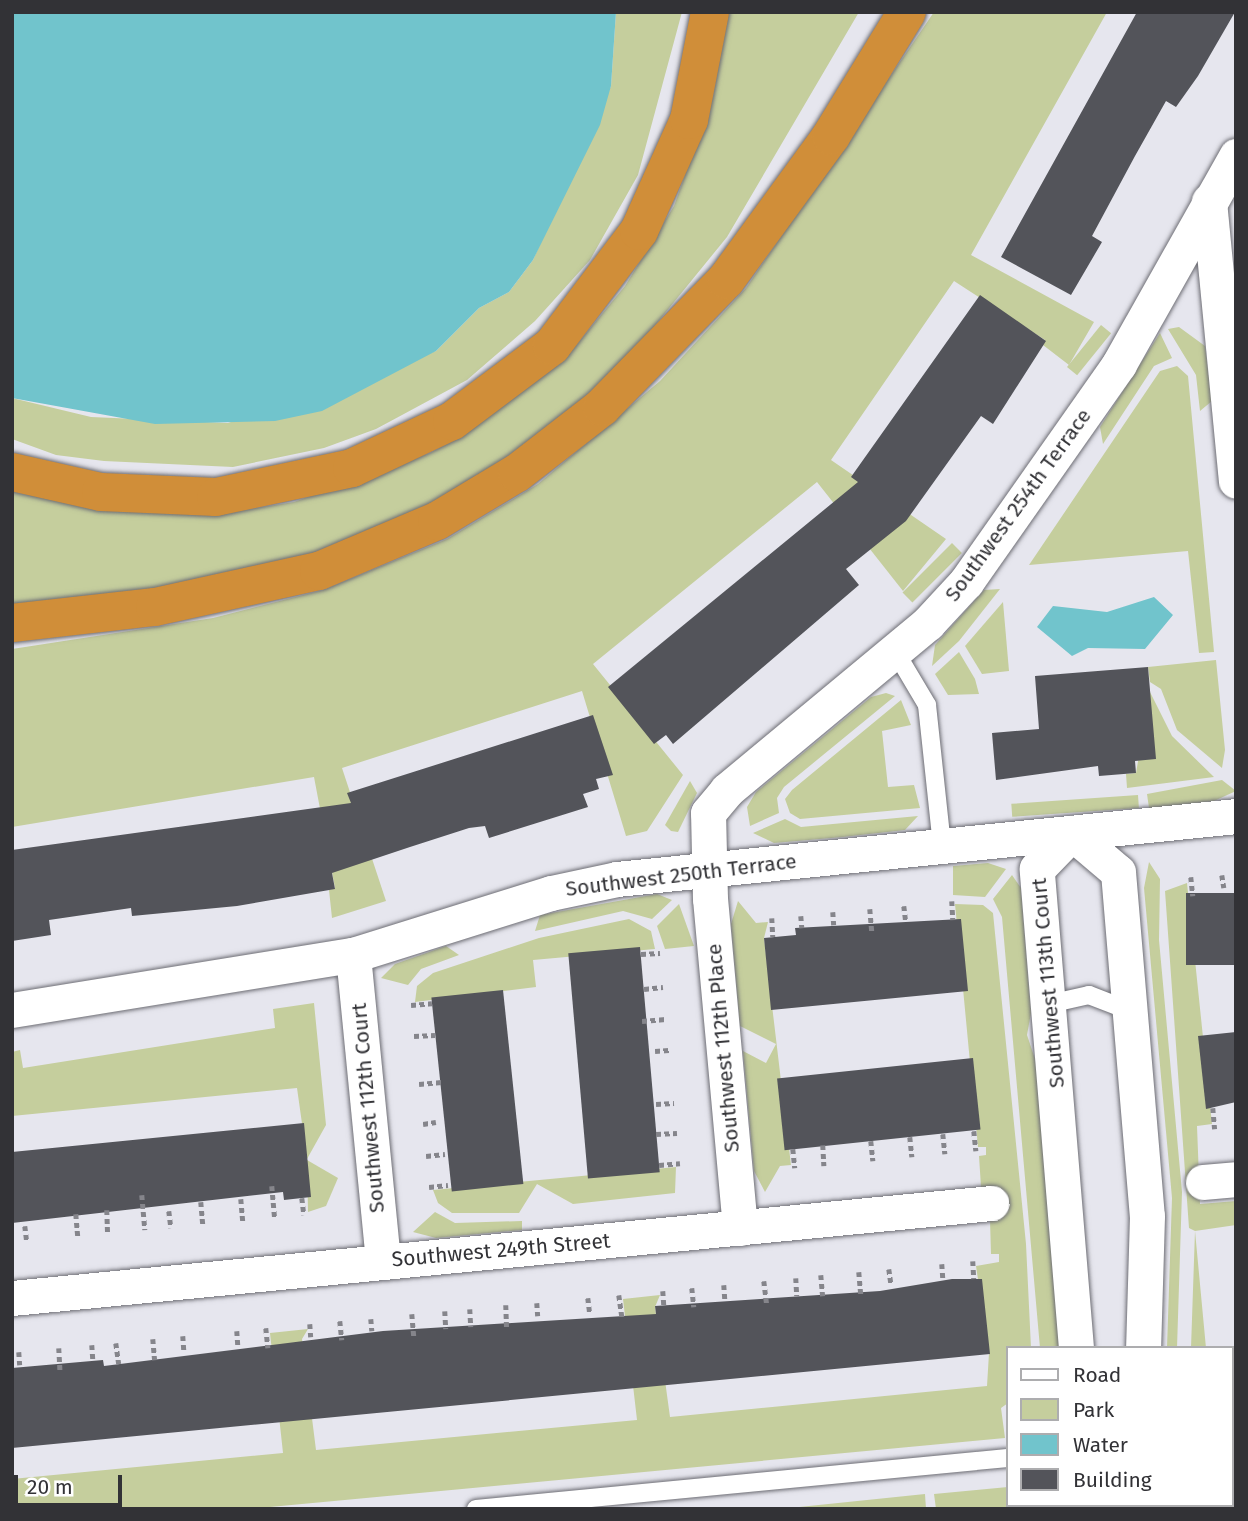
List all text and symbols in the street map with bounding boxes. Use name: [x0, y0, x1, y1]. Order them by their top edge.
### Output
street label: Southwest 254th Terrace: [940, 404, 1096, 606]
street label: Southwest 250th Terrace: [564, 848, 798, 902]
street label: Southwest 113th Court: [1026, 877, 1070, 1089]
street label: Southwest 112th Place: [701, 943, 745, 1153]
street label: Southwest 112th Court: [346, 1002, 390, 1214]
street label: Southwest 249th Street: [391, 1228, 611, 1272]
legend: [1006, 1346, 1234, 1507]
text: Road: [1073, 1362, 1121, 1388]
text: Park: [1073, 1397, 1114, 1423]
text: Water: [1073, 1432, 1128, 1458]
scale bar: [18, 1462, 126, 1506]
text: Building: [1073, 1467, 1152, 1493]
text: 20 m: [27, 1474, 73, 1500]

